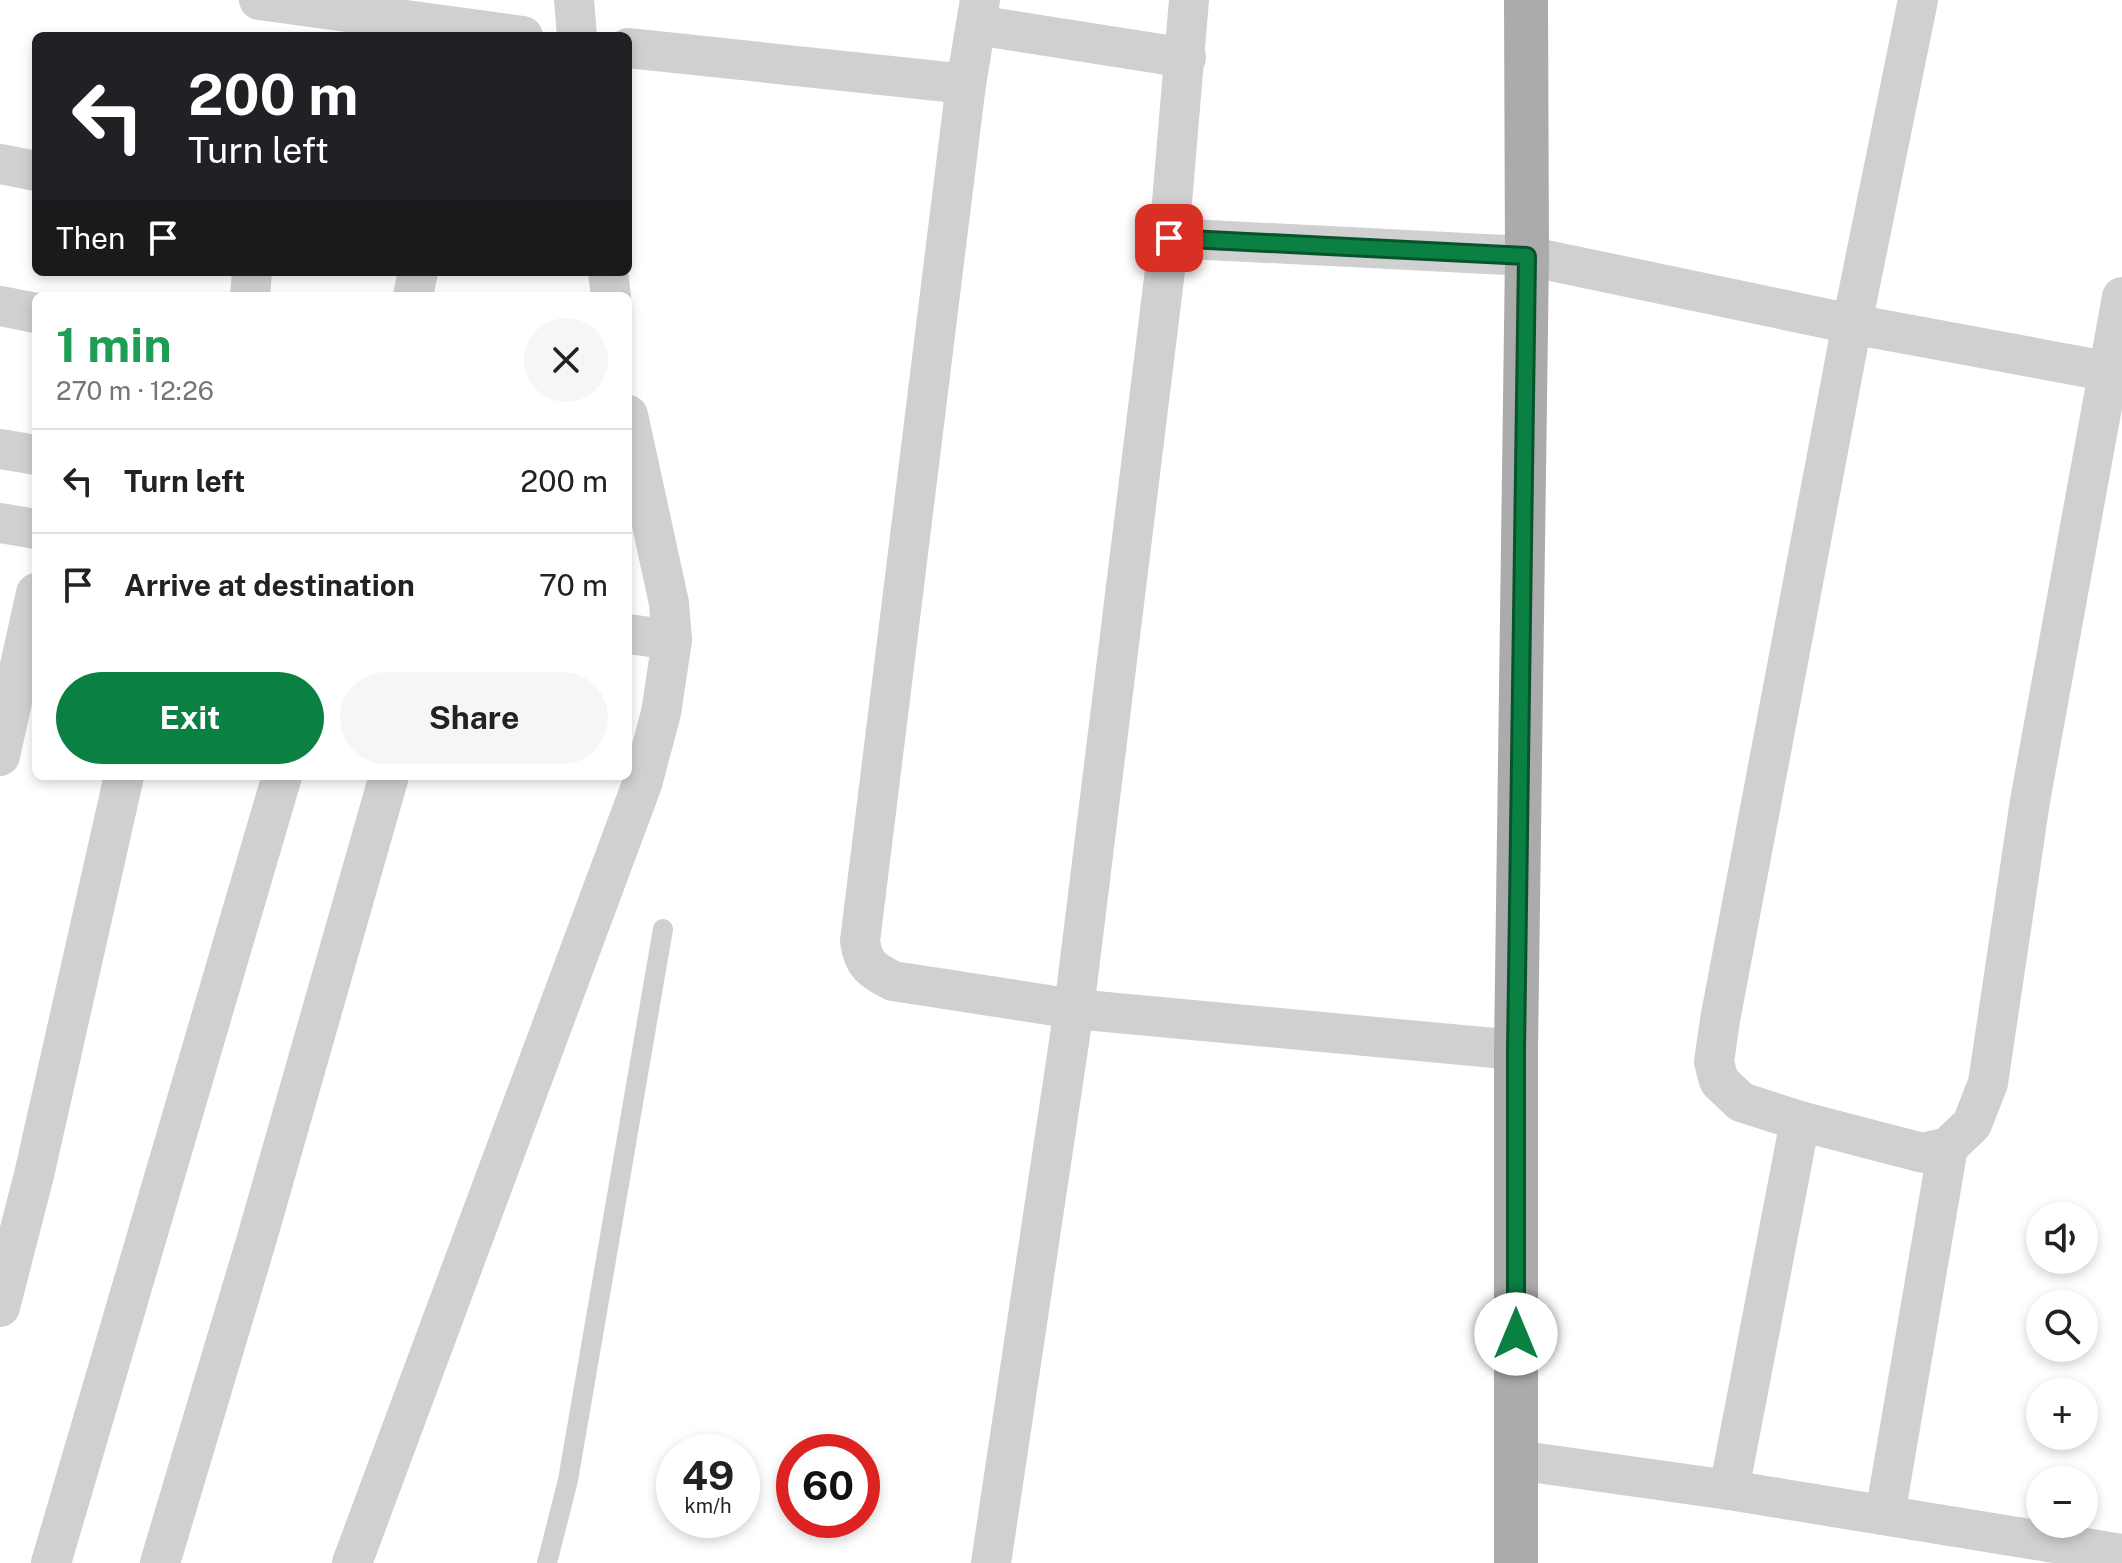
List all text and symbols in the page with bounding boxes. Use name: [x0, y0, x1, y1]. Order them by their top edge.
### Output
text: 200 m: [188, 62, 358, 128]
icon: left: [56, 64, 160, 168]
text: Turn left: [188, 129, 329, 171]
pin: [1135, 204, 1203, 272]
icon: arrive: [141, 216, 185, 260]
icon: arrive: [1147, 216, 1191, 260]
text: Then: [56, 220, 125, 256]
text: 1 min: [56, 316, 172, 373]
button: close: [524, 318, 608, 402]
text: 270 m · 12:26: [56, 375, 214, 406]
icon: left: [56, 459, 100, 503]
text: Turn left: [124, 463, 245, 499]
text: 200 m: [520, 463, 608, 499]
icon: arrive: [56, 563, 100, 607]
text: Arrive at destination: [124, 567, 415, 603]
text: 70 m: [539, 567, 608, 603]
button: Exit: [56, 672, 324, 764]
button: Share: [340, 672, 608, 764]
map controls: [2026, 1202, 2098, 1538]
button: sound: [2026, 1202, 2098, 1274]
button: search: [2026, 1290, 2098, 1362]
position arrow: [1474, 1292, 1558, 1376]
button: +: [2026, 1378, 2098, 1450]
speed limit sign: 60: [776, 1434, 880, 1538]
text: 49: [682, 1452, 734, 1499]
button: −: [2026, 1466, 2098, 1538]
text: km/h: [684, 1494, 732, 1518]

